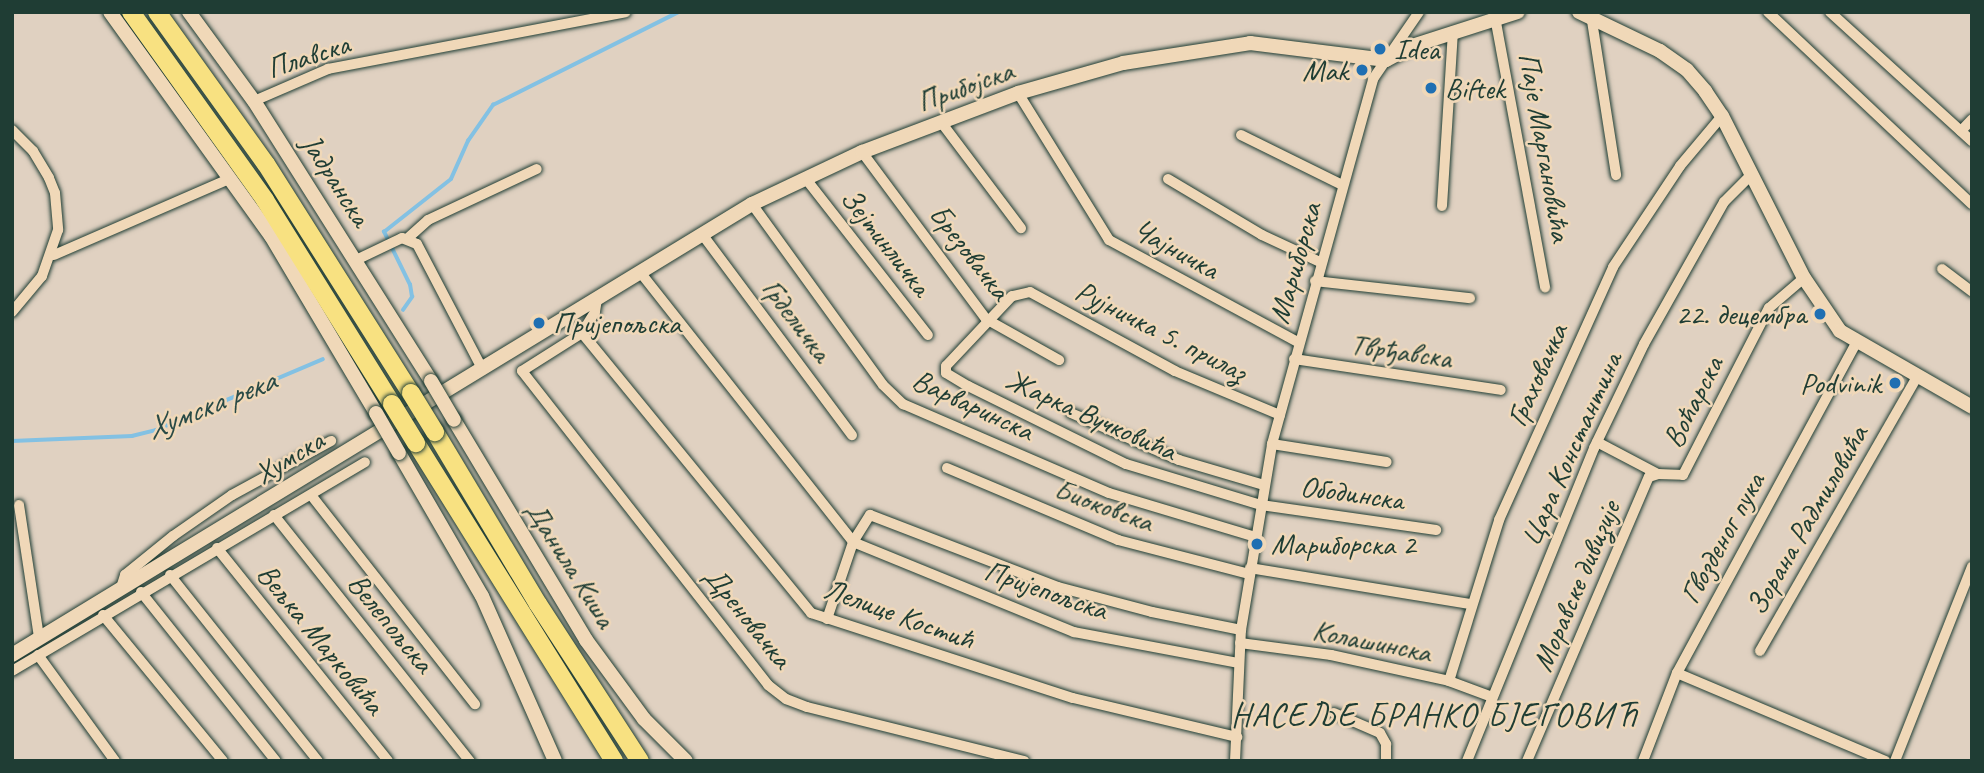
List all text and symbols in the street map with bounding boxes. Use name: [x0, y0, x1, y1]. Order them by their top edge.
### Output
street label: Плавска: [262, 26, 354, 86]
place label: Idea: [1394, 31, 1439, 67]
marker: Idea: [1372, 41, 1388, 57]
street label: Паје Маргановића: [1511, 51, 1579, 243]
street label: Прибојска: [912, 52, 1018, 120]
place label: Mak: [1302, 52, 1348, 88]
marker: Mak: [1354, 62, 1370, 78]
place label: Biftek: [1445, 70, 1505, 106]
marker: Biftek: [1423, 80, 1439, 96]
street label: Јадранска: [293, 127, 379, 233]
street label: Зејтинличка: [833, 181, 939, 303]
street label: Брезовачка: [921, 197, 1019, 307]
street label: Мариборска: [1261, 199, 1329, 327]
street label: Чајничка: [1127, 211, 1225, 287]
street label: Грделичка: [754, 271, 840, 369]
street label: Рујничка 5. прилаз: [1070, 273, 1252, 389]
place label: 22. децембра: [1676, 296, 1806, 332]
place label: Пријепољска: [553, 305, 681, 341]
marker: 22. децембра: [1812, 306, 1828, 322]
marker: Пријепољска: [531, 315, 547, 331]
street label: Граховачка: [1498, 318, 1576, 432]
street label: Тврђавска: [1348, 326, 1454, 376]
street label: Цара Константина: [1513, 348, 1629, 550]
street label: Воћарска: [1655, 350, 1731, 454]
street label: Варваринска: [907, 361, 1039, 449]
street label: Жарка Вучковића: [1000, 361, 1182, 469]
water label: Хумска река: [142, 362, 280, 448]
place label: Podvinik: [1800, 365, 1881, 401]
marker: Podvinik: [1887, 375, 1903, 391]
street label: Зорана Радмиловића: [1738, 418, 1876, 622]
street label: Хумска: [248, 422, 330, 492]
street label: Гвозденог пука: [1672, 467, 1772, 609]
street label: Ободинска: [1298, 468, 1406, 518]
street label: Биоковска: [1050, 471, 1158, 539]
street label: Данила Киша: [518, 493, 624, 635]
street label: Моравске дивизије: [1524, 495, 1628, 677]
place label: Мариборска 2: [1271, 526, 1416, 562]
marker: Мариборска 2: [1249, 536, 1265, 552]
street label: Пријепољска: [980, 552, 1112, 628]
street label: Вељка Марковића: [249, 556, 393, 722]
street label: Дреновачка: [696, 559, 800, 675]
street label: Велепољска: [340, 566, 442, 680]
street label: Лелице Костић: [818, 570, 980, 658]
street label: Колашинска: [1310, 612, 1434, 670]
district label: НАСЕЉЕ БРАНКО БЈЕГОВИЋ: [1233, 696, 1637, 736]

